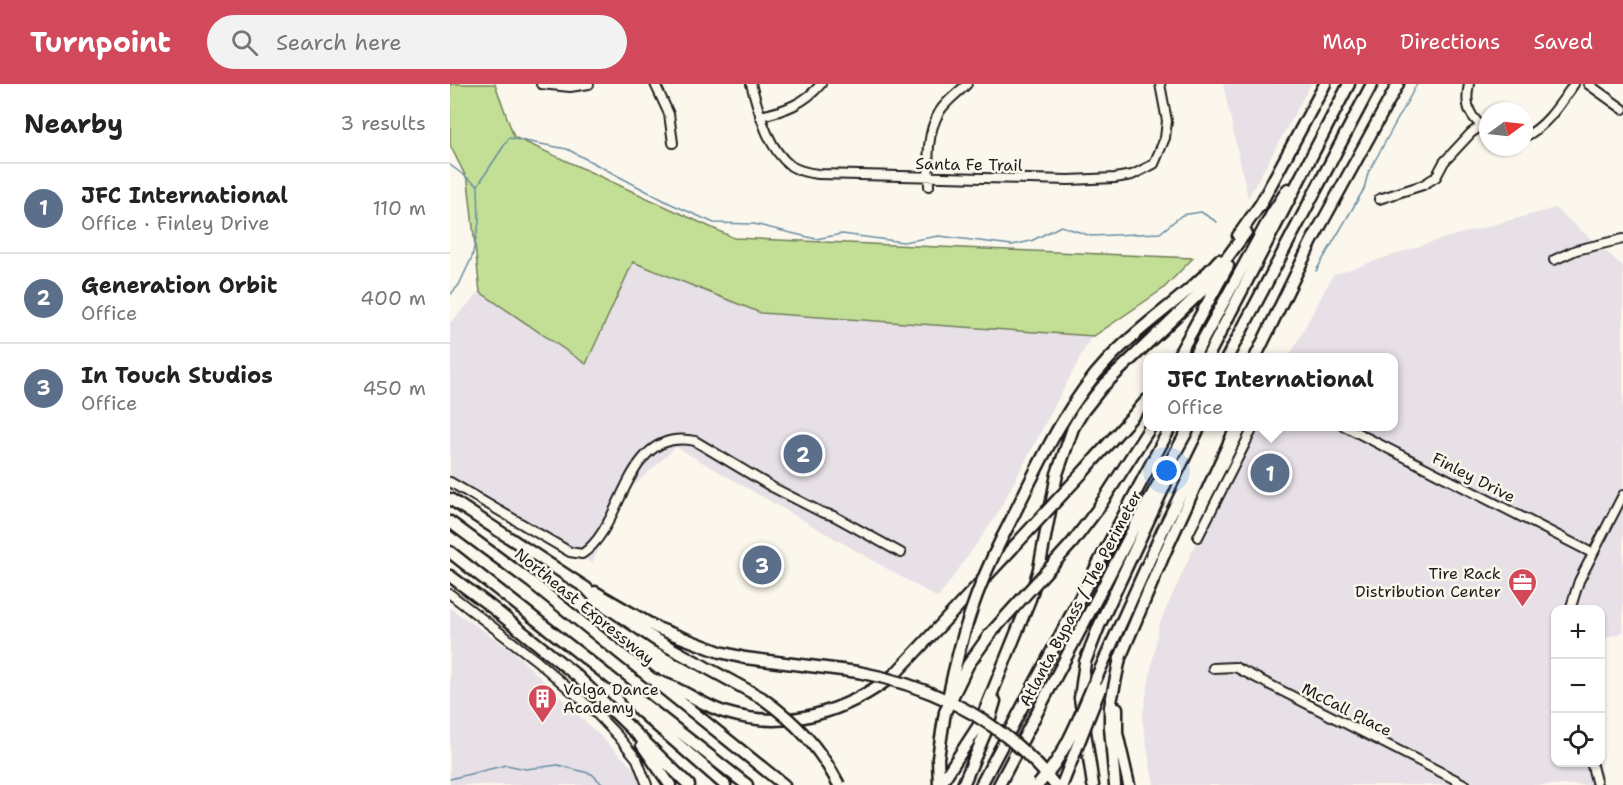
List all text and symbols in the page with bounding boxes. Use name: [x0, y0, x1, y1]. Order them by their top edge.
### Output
search box: [207, 15, 627, 69]
text: Turnpoint: [30, 23, 171, 61]
icon: search: [228, 26, 261, 59]
text: Search here: [276, 28, 402, 57]
text: Map: [1322, 28, 1367, 56]
text: Directions: [1400, 28, 1500, 56]
text: Saved: [1533, 28, 1593, 56]
north arrow: [1479, 102, 1533, 156]
text: Nearby: [24, 106, 123, 141]
text: 3 results: [340, 110, 426, 136]
street label: Santa Fe Trail: [915, 153, 1023, 176]
text: JFC International: [81, 181, 288, 210]
text: 1: [39, 195, 48, 221]
text: 110 m: [372, 195, 426, 221]
text: Office · Finley Drive: [81, 210, 270, 236]
text: Generation Orbit: [81, 271, 278, 300]
text: 2: [37, 285, 51, 311]
text: 400 m: [360, 285, 426, 311]
text: Office: [81, 300, 137, 326]
popup: [1143, 353, 1398, 431]
text: In Touch Studios: [81, 361, 273, 390]
text: JFC International: [1167, 365, 1374, 394]
text: 3: [37, 375, 51, 401]
text: 450 m: [362, 375, 426, 401]
text: Office: [81, 390, 137, 416]
text: Office: [1167, 394, 1223, 420]
pin: 2: [784, 432, 822, 476]
street label: Finley Drive: [1429, 448, 1519, 507]
pin: 1: [1250, 450, 1290, 496]
your location: [1152, 456, 1181, 485]
street label: Atlanta Bypass / The Perimeter: [1014, 486, 1147, 710]
pin: 3: [742, 542, 782, 588]
street label: Northeast Expressway: [510, 543, 659, 669]
place label: Tire Rack Distribution Center: [1355, 563, 1501, 602]
office icon: Tire Rack Distribution Center: [1506, 566, 1538, 608]
map controls: [1551, 605, 1605, 767]
button: +: [1551, 605, 1605, 659]
button: −: [1551, 659, 1605, 713]
street label: McCall Place: [1298, 678, 1395, 741]
place label: Volga Dance Academy: [563, 679, 659, 718]
building icon: Volga Dance Academy: [526, 682, 558, 724]
button: locate: [1551, 713, 1605, 767]

